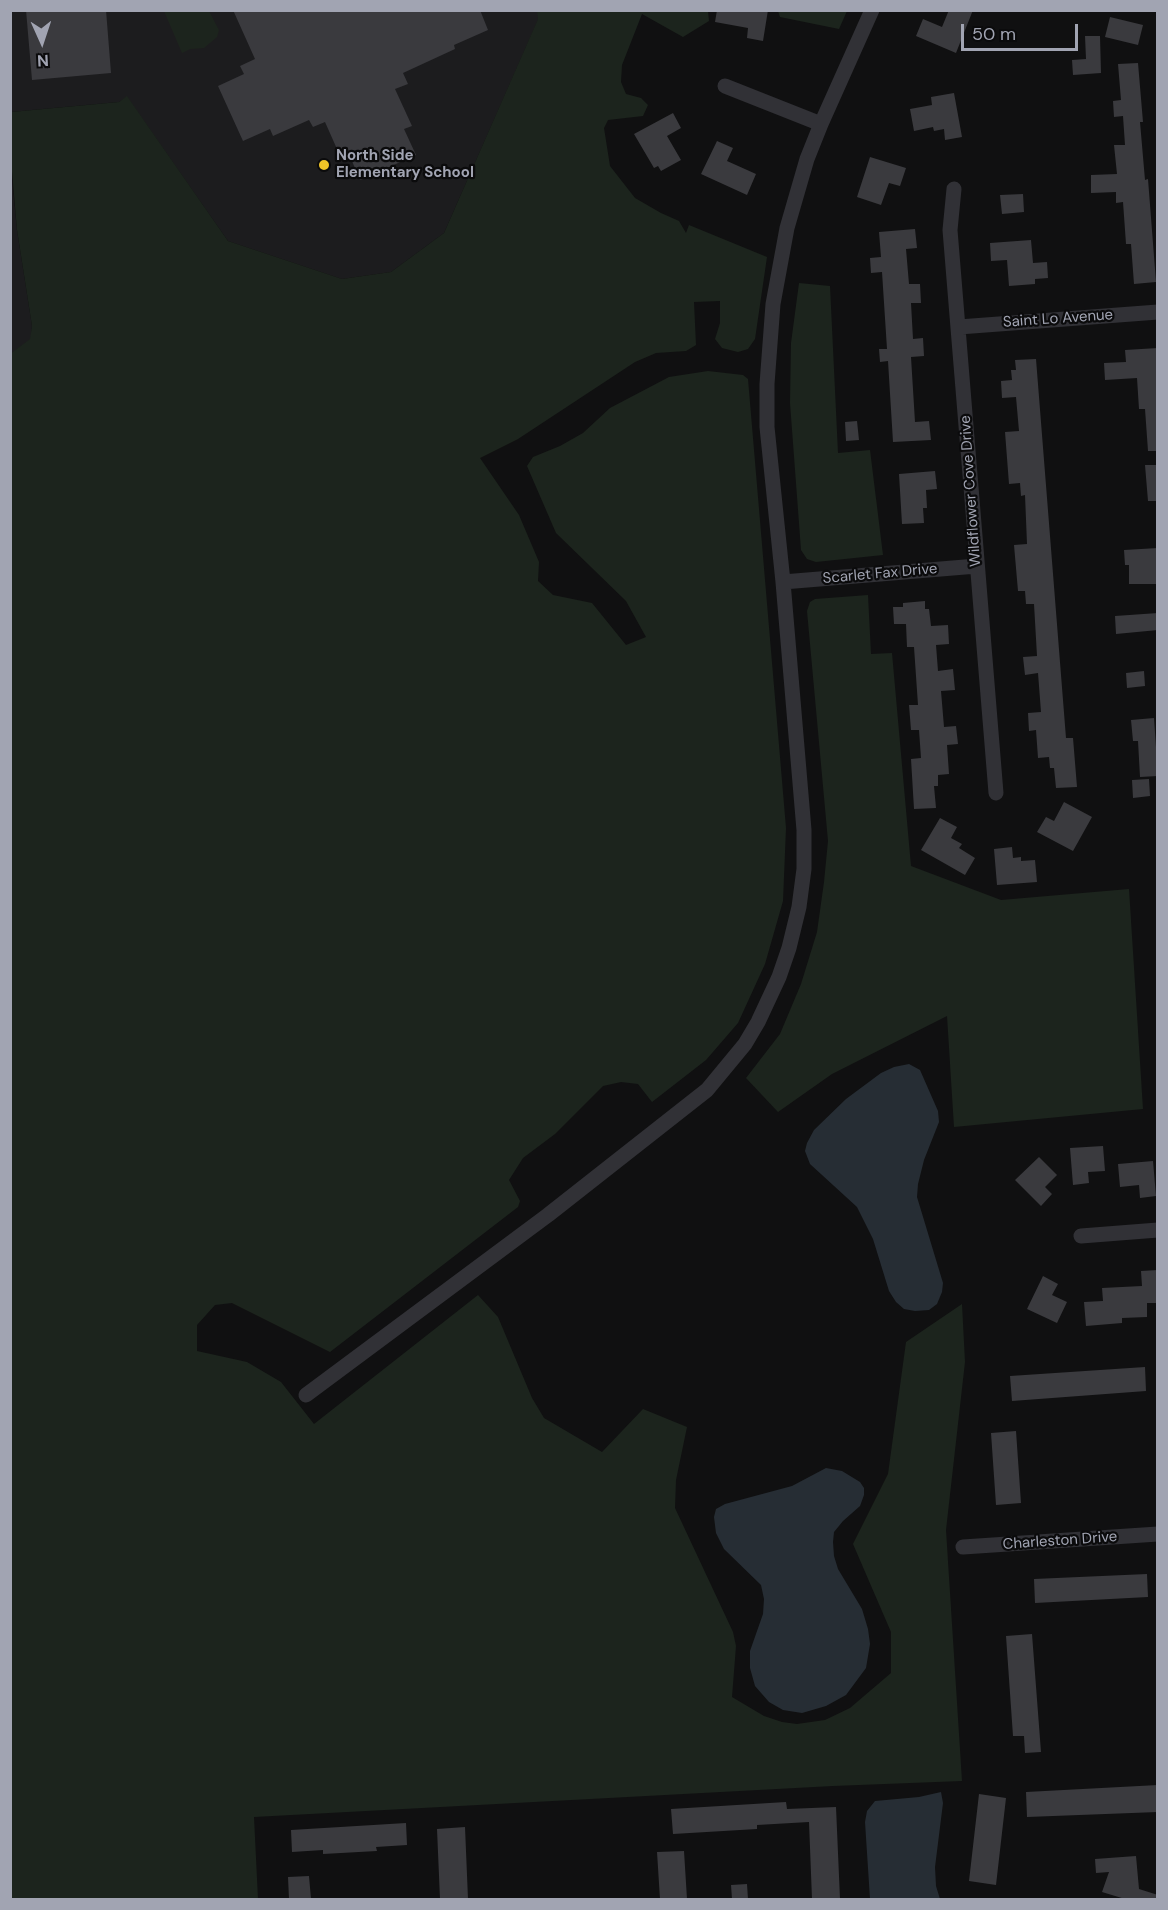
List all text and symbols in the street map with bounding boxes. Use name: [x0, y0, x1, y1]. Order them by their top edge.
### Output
north arrow: [12, 12, 72, 72]
scale bar: [964, 12, 1081, 50]
text: 50 m: [972, 22, 1016, 46]
text: N: [37, 50, 49, 71]
place label: North Side Elementary School: [336, 147, 474, 182]
marker: North Side Elementary School: [317, 158, 331, 172]
street label: Saint Lo Avenue: [1002, 306, 1114, 332]
street label: Wildflower Cove Drive: [957, 415, 985, 567]
street label: Scarlet Fax Drive: [822, 560, 938, 588]
street label: Charleston Drive: [1002, 1528, 1118, 1554]

